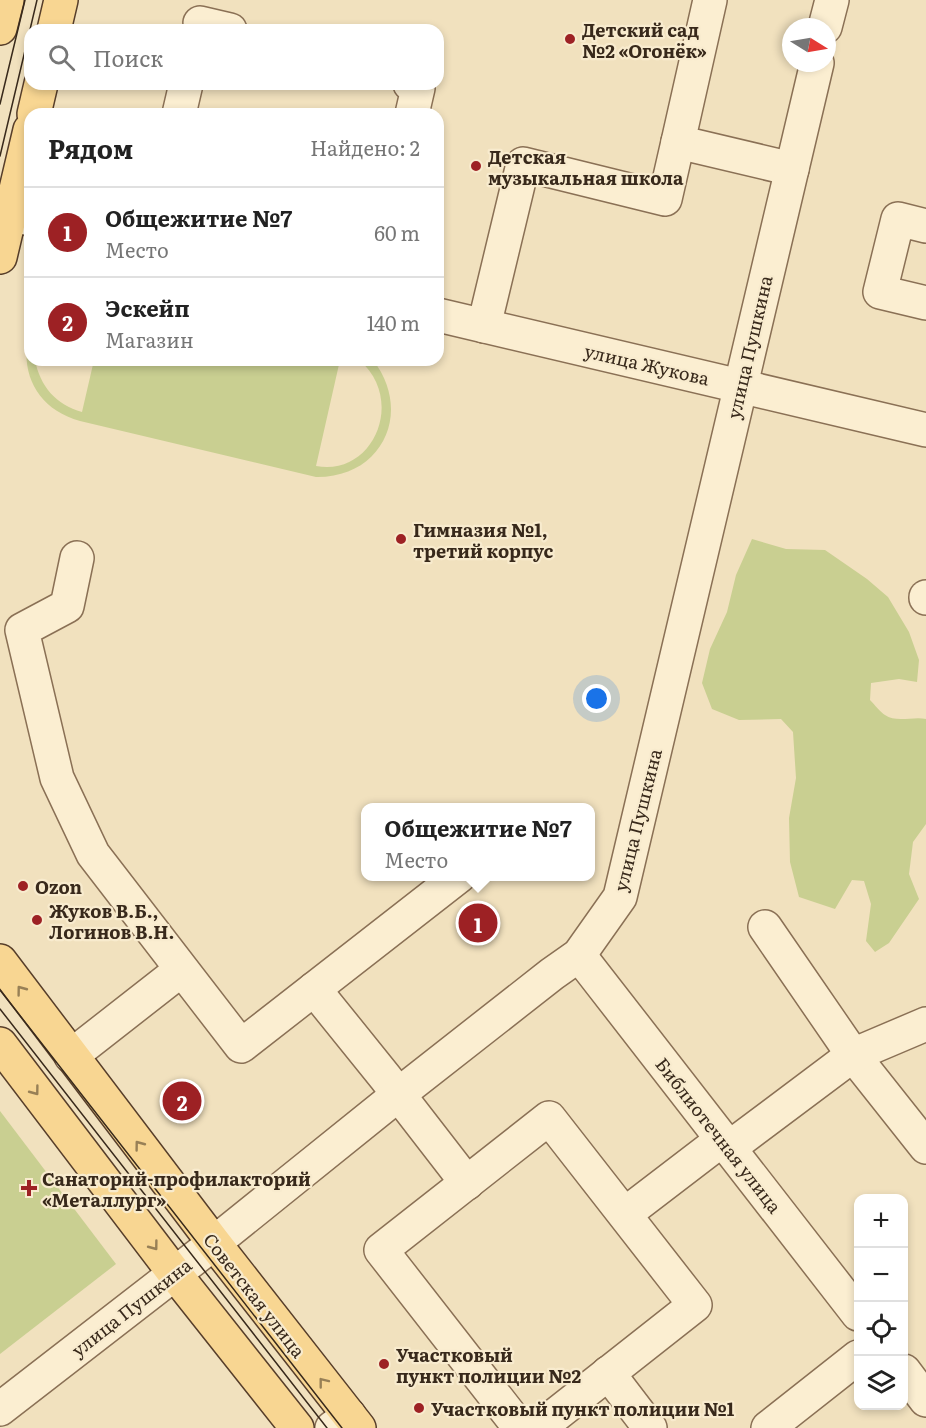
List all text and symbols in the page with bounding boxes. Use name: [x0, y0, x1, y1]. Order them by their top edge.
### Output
place label: Детский сад №2 «Огонёк»: [582, 16, 707, 64]
north arrow: [782, 18, 836, 72]
search box: [24, 24, 444, 90]
marker: Детский сад №2 «Огонёк»: [563, 32, 577, 46]
icon: search: [45, 41, 78, 74]
text: Поиск: [93, 41, 163, 74]
text: Рядом: [48, 128, 133, 167]
text: Найдено: 2: [310, 132, 420, 162]
place label: Детская музыкальная школа: [488, 143, 684, 191]
marker: Детская музыкальная школа: [469, 159, 483, 173]
text: Общежитие №7: [105, 201, 292, 234]
text: 1: [63, 217, 72, 247]
text: 60 m: [374, 217, 420, 247]
text: Место: [105, 234, 169, 264]
street label: улица Пушкина: [719, 272, 779, 421]
text: Эскейп: [105, 291, 190, 324]
text: 2: [62, 307, 73, 337]
text: 140 m: [367, 307, 420, 337]
text: Магазин: [105, 324, 194, 354]
street label: улица Жукова: [582, 336, 712, 392]
place label: Гимназия №1, третий корпус: [413, 516, 554, 564]
marker: Гимназия №1, третий корпус: [394, 532, 408, 546]
your location: [582, 684, 611, 713]
street label: улица Пушкина: [606, 745, 668, 894]
popup: [361, 803, 595, 881]
text: Общежитие №7: [384, 811, 572, 844]
text: Место: [384, 844, 448, 874]
place label: Ozon: [35, 873, 82, 900]
marker: Ozon: [16, 879, 30, 893]
place label: Жуков В.Б., Логинов В.Н.: [49, 897, 174, 945]
pin: 1: [458, 900, 498, 946]
marker: Жуков В.Б., Логинов В.Н.: [30, 913, 44, 927]
one-way arrow: [17, 985, 28, 996]
street label: Библиотечная улица: [649, 1051, 789, 1219]
pin: 2: [162, 1078, 201, 1124]
one-way arrow: [28, 1084, 39, 1095]
one-way arrow: [136, 1140, 147, 1151]
place label: Санаторий-профилакторий «Металлург»: [42, 1165, 311, 1213]
marker: Санаторий-профилакторий «Металлург»: [20, 1179, 38, 1197]
map controls: [854, 1194, 908, 1410]
button: +: [854, 1194, 908, 1248]
street label: Советская улица: [198, 1227, 313, 1363]
one-way arrow: [146, 1239, 157, 1250]
button: −: [854, 1248, 908, 1302]
street label: улица Пушкина: [65, 1251, 197, 1363]
button: locate: [854, 1302, 908, 1356]
place label: Участковый пункт полиции №2: [396, 1341, 581, 1389]
button: layers: [854, 1356, 908, 1410]
marker: Участковый пункт полиции №2: [377, 1357, 391, 1371]
one-way arrow: [319, 1378, 330, 1389]
place label: Участковый пункт полиции №1: [431, 1395, 735, 1422]
marker: Участковый пункт полиции №1: [412, 1401, 426, 1415]

